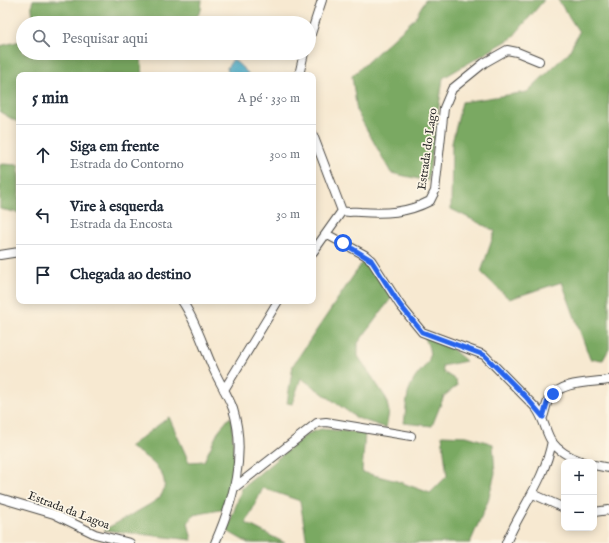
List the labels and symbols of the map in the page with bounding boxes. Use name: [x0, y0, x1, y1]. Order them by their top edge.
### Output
street label: Estrada do Lago: [414, 107, 441, 191]
route start: [334, 234, 352, 252]
route end: [544, 385, 562, 403]
street label: Estrada da Lagoa: [26, 488, 113, 533]

